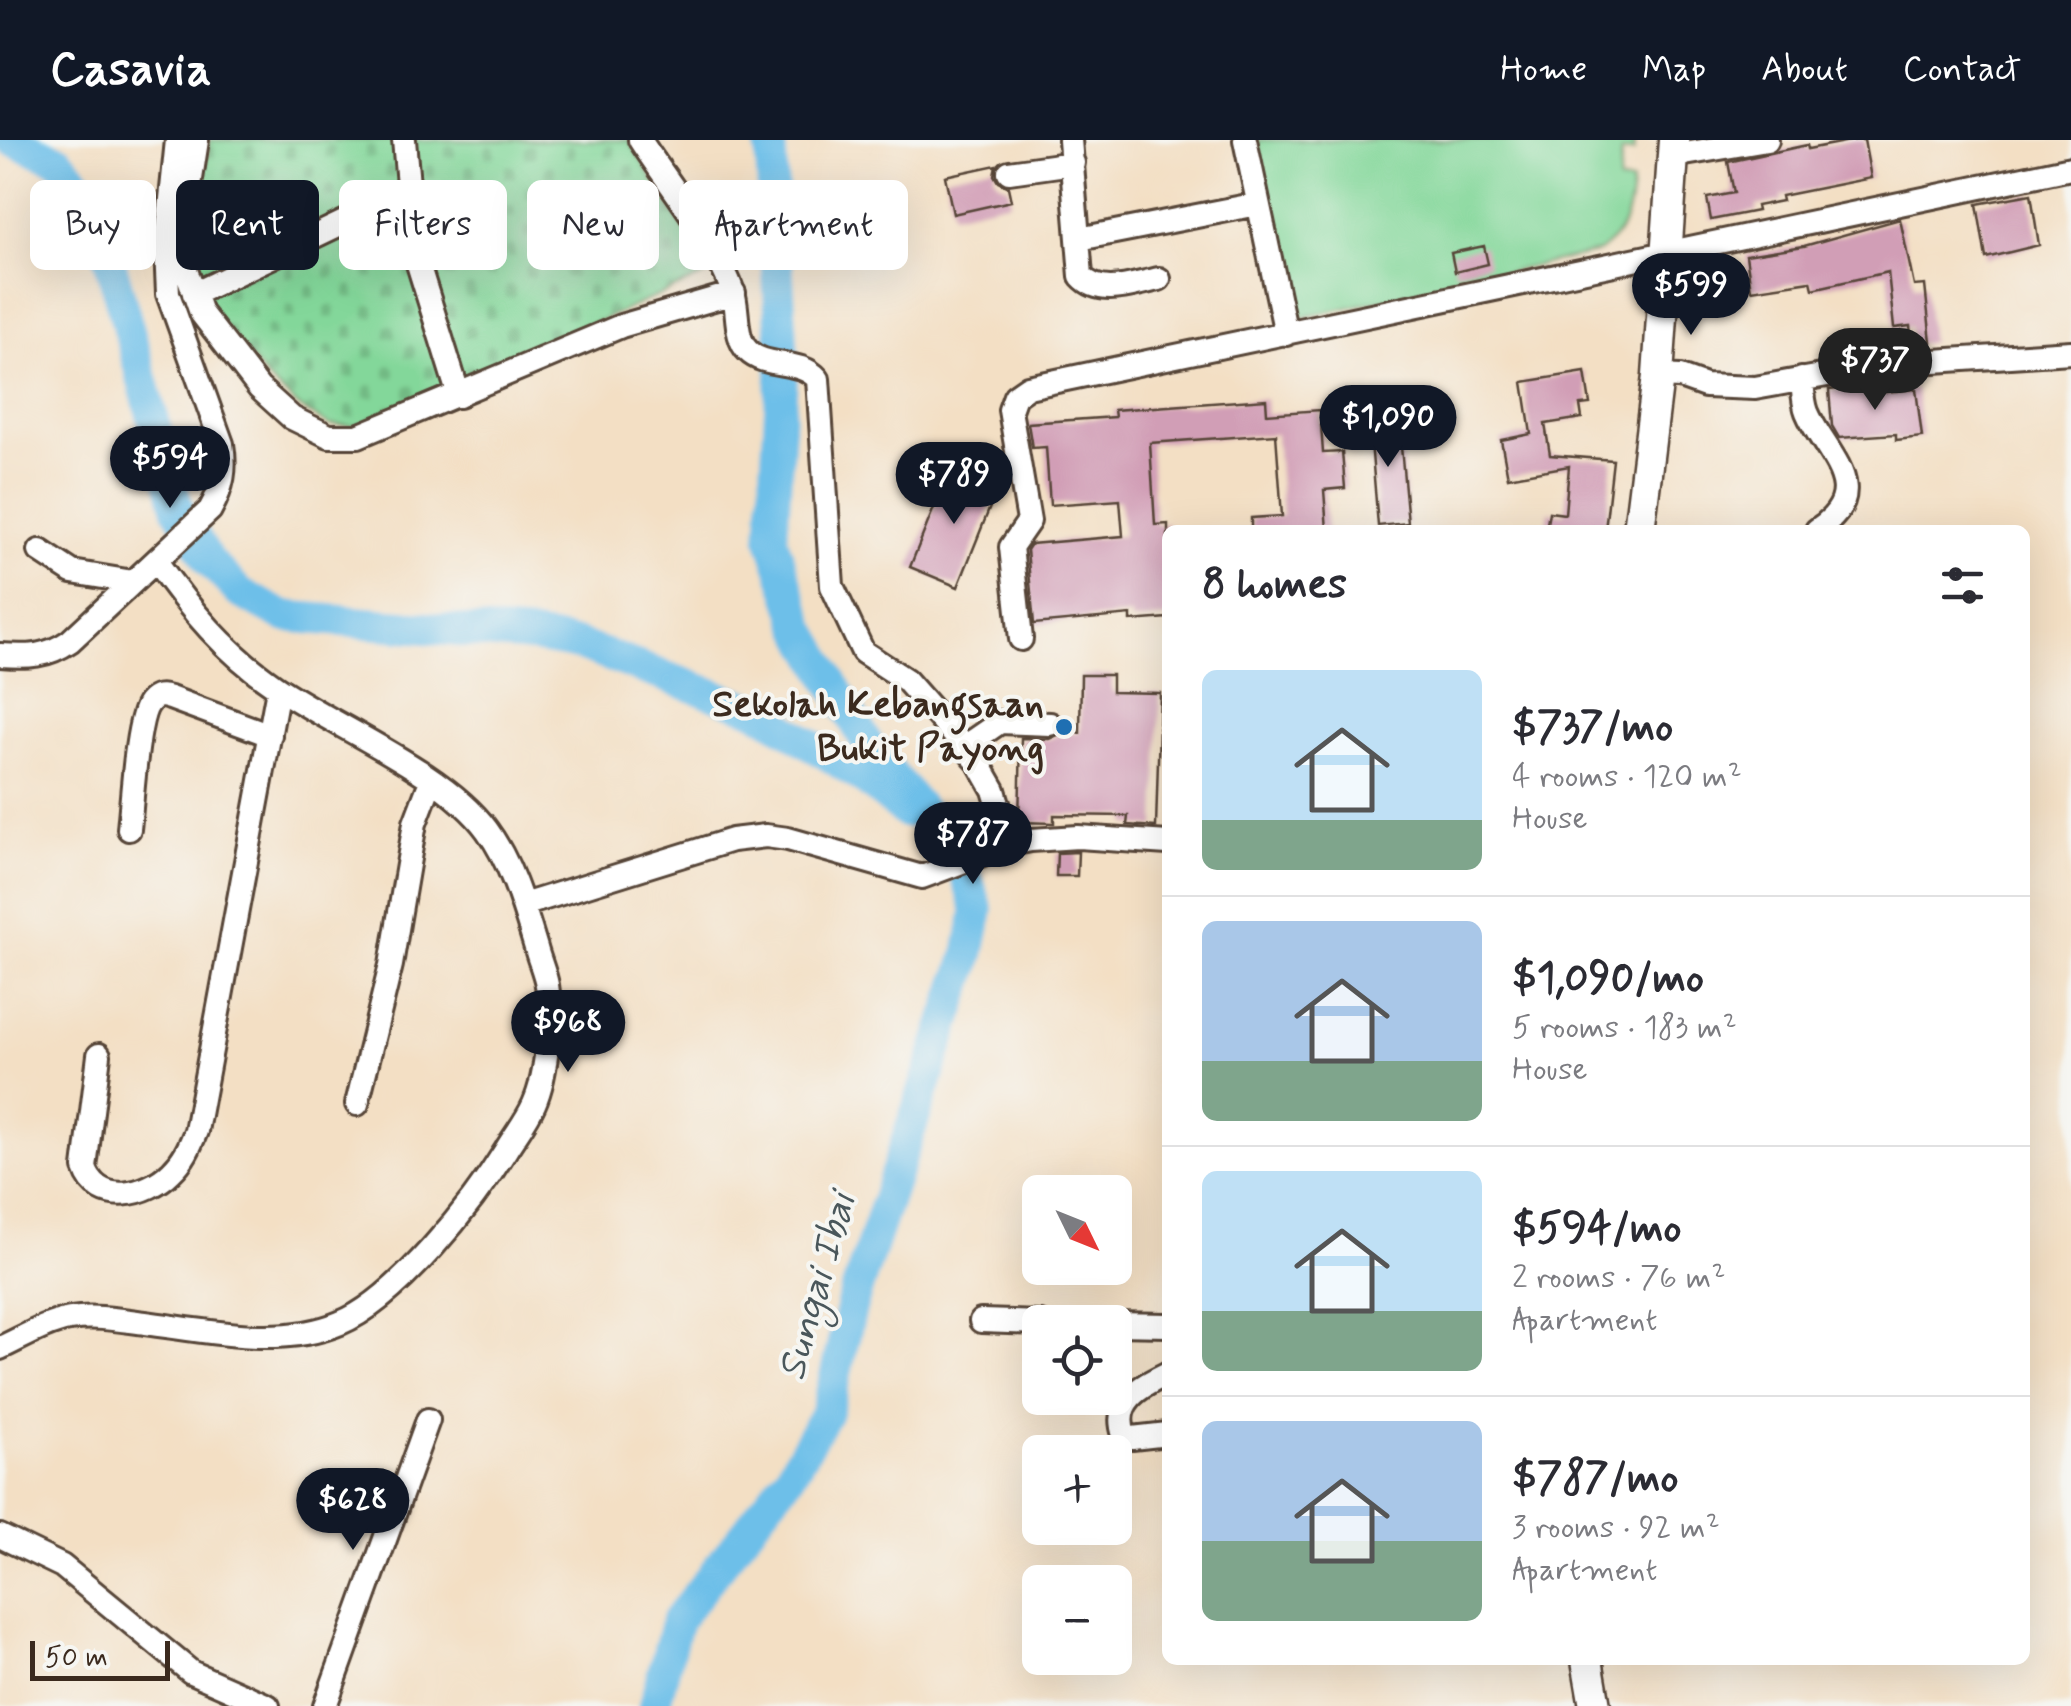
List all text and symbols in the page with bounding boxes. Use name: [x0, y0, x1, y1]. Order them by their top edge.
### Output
text: Casavia: [50, 39, 211, 102]
text: Home: [1500, 47, 1587, 93]
text: Map: [1642, 47, 1706, 93]
text: About: [1761, 47, 1848, 93]
text: Contact: [1903, 47, 2021, 93]
chip: Buy: [30, 180, 156, 270]
chip: Rent: [176, 180, 319, 270]
chip: Filters: [339, 180, 507, 270]
chip: New: [527, 180, 659, 270]
chip: Apartment: [679, 180, 908, 270]
pin: $599: [1632, 253, 1750, 338]
text: $599: [1654, 264, 1728, 306]
pin: $737: [1816, 328, 1934, 413]
text: $737: [1840, 339, 1910, 381]
pin: $1,090: [1307, 385, 1469, 470]
text: $1,090: [1341, 396, 1435, 438]
pin: $594: [111, 426, 229, 511]
text: $594: [132, 437, 208, 479]
pin: $789: [895, 442, 1013, 527]
text: $789: [918, 453, 990, 495]
text: 8 homes: [1202, 558, 1347, 613]
icon: filters: [1935, 558, 1990, 613]
place label: Sekolah Kebangsaan Bukit Payong: [712, 681, 1044, 775]
text: $737/mo: [1512, 701, 1673, 756]
icon: home: [1282, 710, 1402, 830]
marker: Sekolah Kebangsaan Bukit Payong: [1053, 716, 1075, 738]
text: 4 rooms · 120 m²: [1512, 756, 1742, 798]
text: House: [1512, 798, 1588, 840]
pin: $787: [914, 802, 1032, 887]
text: $787: [936, 813, 1010, 855]
text: $1,090/mo: [1512, 952, 1704, 1007]
icon: home: [1282, 961, 1402, 1081]
pin: $968: [509, 990, 627, 1075]
text: $968: [533, 1001, 603, 1043]
text: 5 rooms · 183 m²: [1512, 1007, 1737, 1049]
text: House: [1512, 1049, 1588, 1091]
north arrow: [1022, 1175, 1132, 1285]
map controls: [1022, 1175, 1132, 1675]
water label: Sungai Ibai: [767, 1183, 875, 1388]
text: $594/mo: [1512, 1202, 1681, 1257]
icon: home: [1282, 1211, 1402, 1331]
text: 2 rooms · 76 m²: [1512, 1257, 1725, 1299]
text: Apartment: [1512, 1299, 1657, 1341]
button: locate: [1022, 1305, 1132, 1415]
button: +: [1022, 1435, 1132, 1545]
text: $787/mo: [1512, 1452, 1678, 1507]
icon: home: [1282, 1461, 1402, 1581]
pin: $628: [294, 1468, 412, 1553]
text: $628: [318, 1479, 388, 1521]
text: 3 rooms · 92 m²: [1512, 1507, 1720, 1549]
text: Apartment: [1512, 1549, 1657, 1591]
button: −: [1022, 1565, 1132, 1675]
scale bar: [30, 1636, 170, 1680]
text: 50 m: [45, 1640, 108, 1677]

